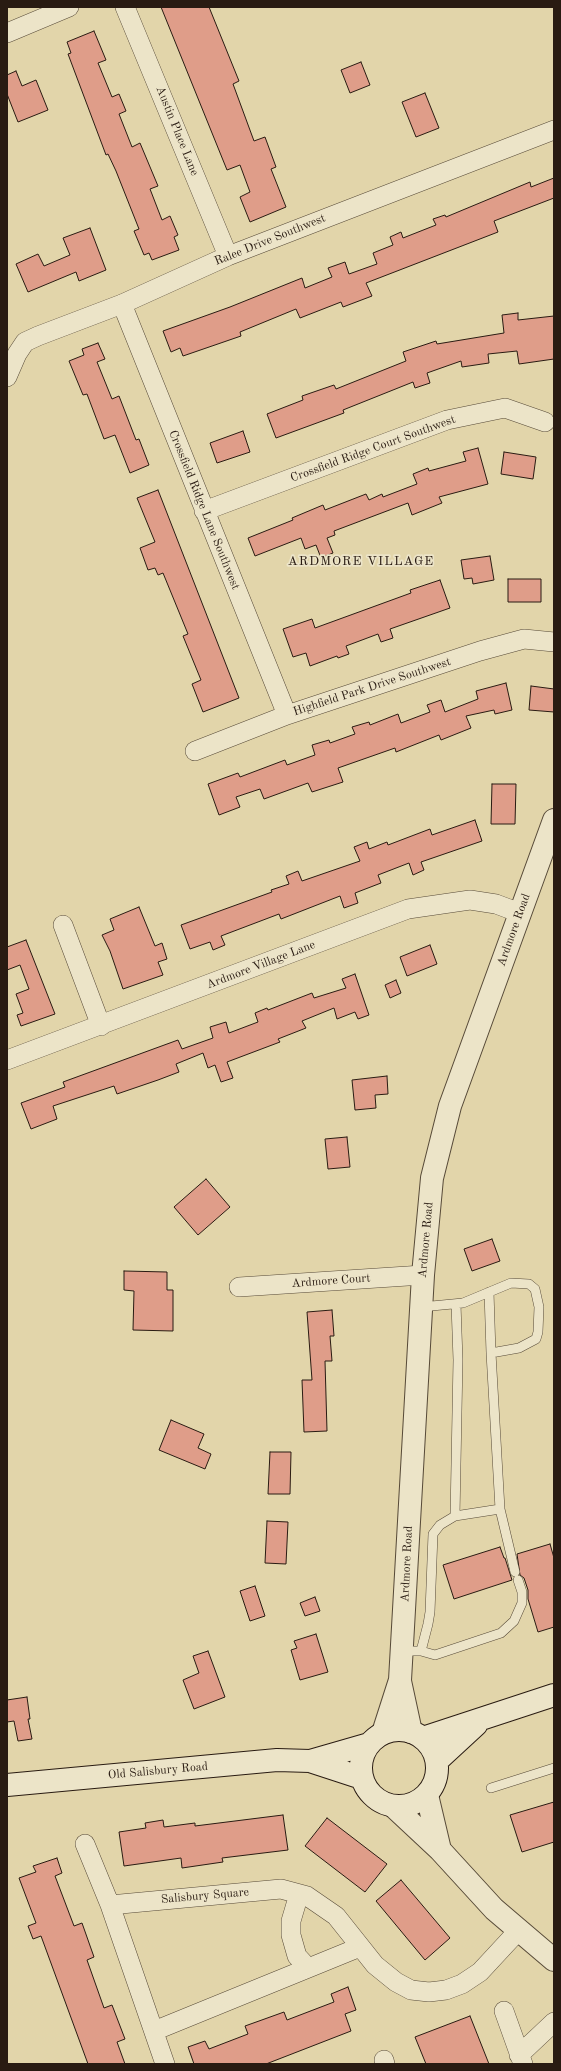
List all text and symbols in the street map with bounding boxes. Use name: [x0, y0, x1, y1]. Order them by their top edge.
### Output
street label: Austin Place Lane: [152, 84, 202, 178]
street label: Ralee Drive Southwest: [212, 211, 328, 269]
street label: Crossfield Ridge Court Southwest: [289, 412, 457, 486]
street label: Crossfield Ridge Lane Southwest: [165, 428, 243, 592]
district label: ARDMORE VILLAGE: [288, 554, 434, 570]
street label: Highfield Park Drive Southwest: [291, 655, 453, 719]
street label: Ardmore Road: [494, 892, 534, 968]
street label: Ardmore Village Lane: [205, 938, 317, 992]
street label: Ardmore Road: [415, 1201, 437, 1279]
street label: Ardmore Court: [291, 1271, 371, 1291]
street label: Ardmore Road: [398, 1525, 416, 1603]
street label: Old Salisbury Road: [107, 1759, 209, 1783]
street label: Salisbury Square: [160, 1885, 250, 1907]

